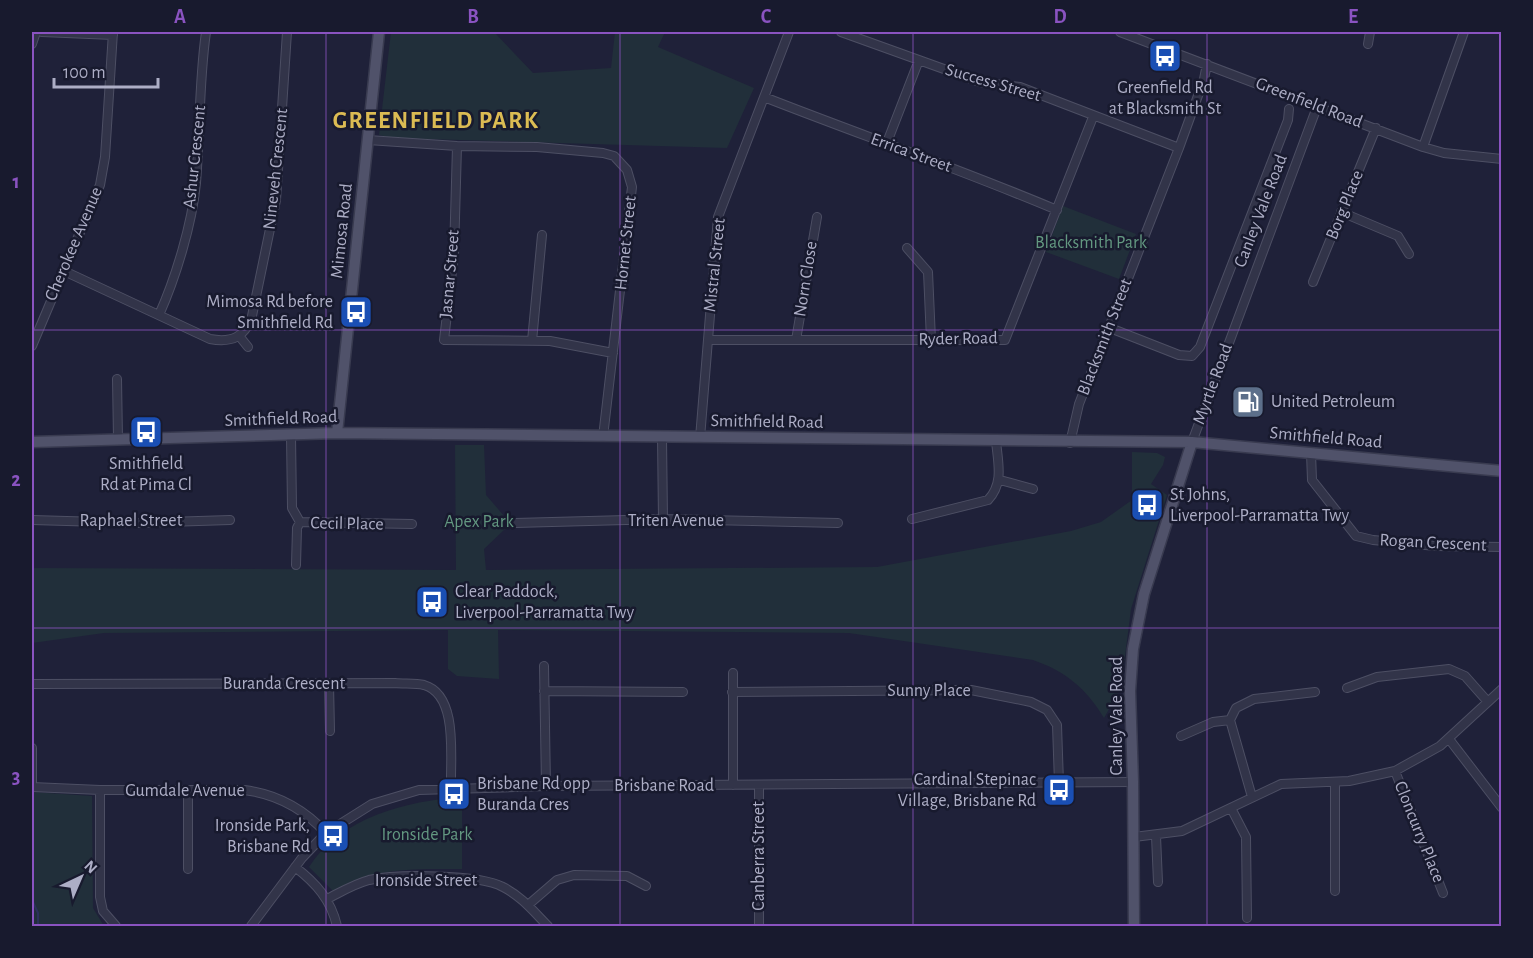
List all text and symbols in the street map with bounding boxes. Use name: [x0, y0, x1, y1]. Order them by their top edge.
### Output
text: A: [174, 7, 186, 27]
text: B: [467, 7, 479, 27]
text: C: [761, 7, 772, 27]
text: D: [1053, 7, 1067, 27]
text: E: [1348, 7, 1358, 27]
bus stop icon: Greenfield Rd at Blacksmith St: [1147, 38, 1183, 74]
scale bar: [54, 51, 158, 89]
street label: Success Street: [943, 61, 1043, 105]
text: 100 m: [63, 64, 106, 82]
street label: Greenfield Road: [1253, 74, 1365, 132]
place label: Greenfield Rd at Blacksmith St: [1109, 79, 1221, 118]
street label: Ashur Crescent: [181, 104, 209, 210]
street label: Nineveh Crescent: [261, 107, 291, 231]
district label: GREENFIELD PARK: [333, 109, 539, 133]
street label: Errica Street: [868, 130, 954, 176]
street label: Canley Vale Road: [1231, 152, 1291, 270]
street label: Borg Place: [1323, 168, 1367, 242]
text: 1: [12, 172, 20, 192]
street label: Mimosa Road: [328, 183, 356, 279]
street label: Cherokee Avenue: [42, 185, 106, 303]
street label: Hornet Street: [612, 195, 640, 291]
street label: Mistral Street: [701, 217, 729, 313]
street label: Jasnar Street: [437, 229, 463, 319]
park label: Blacksmith Park: [1035, 234, 1148, 252]
street label: Norn Close: [791, 240, 821, 318]
street label: Blacksmith Street: [1074, 276, 1136, 398]
place label: Mimosa Rd before Smithfield Rd: [206, 293, 333, 332]
bus stop icon: Mimosa Rd before Smithfield Rd: [338, 294, 374, 330]
street label: Ryder Road: [918, 329, 998, 349]
street label: Myrtle Road: [1190, 341, 1236, 427]
fuel station icon: United Petroleum: [1230, 384, 1266, 420]
place label: United Petroleum: [1271, 393, 1395, 411]
street label: Smithfield Road: [224, 408, 338, 430]
street label: Smithfield Road: [710, 412, 824, 432]
bus stop icon: Smithfield Rd at Pima Cl: [128, 414, 164, 450]
street label: Smithfield Road: [1269, 424, 1383, 452]
place label: Smithfield Rd at Pima Cl: [100, 455, 192, 494]
text: 2: [11, 470, 21, 490]
place label: St Johns, Liverpool-Parramatta Twy: [1170, 486, 1349, 525]
bus stop icon: St Johns, Liverpool-Parramatta Twy: [1129, 487, 1165, 523]
street label: Raphael Street: [80, 512, 183, 530]
street label: Triten Avenue: [628, 512, 724, 530]
park label: Apex Park: [444, 513, 514, 531]
street label: Cecil Place: [310, 514, 384, 534]
street label: Rogan Crescent: [1379, 531, 1487, 555]
place label: Clear Paddock, Liverpool-Parramatta Twy: [455, 583, 634, 622]
bus stop icon: Clear Paddock, Liverpool-Parramatta Twy: [414, 584, 450, 620]
street label: Canley Vale Road: [1108, 656, 1126, 776]
street label: Buranda Crescent: [223, 675, 345, 693]
street label: Sunny Place: [887, 682, 971, 700]
text: 3: [12, 767, 20, 787]
place label: Cardinal Stepinac Village, Brisbane Rd: [898, 771, 1036, 810]
bus stop icon: Cardinal Stepinac Village, Brisbane Rd: [1041, 772, 1077, 808]
place label: Brisbane Rd opp Buranda Cres: [477, 775, 590, 814]
bus stop icon: Brisbane Rd opp Buranda Cres: [436, 776, 472, 812]
street label: Brisbane Road: [614, 777, 714, 795]
street label: Cloncurry Place: [1391, 779, 1447, 885]
street label: Gumdale Avenue: [125, 782, 245, 800]
street label: Canberra Street: [750, 801, 768, 911]
place label: Ironside Park, Brisbane Rd: [215, 817, 310, 856]
bus stop icon: Ironside Park, Brisbane Rd: [315, 818, 351, 854]
park label: Ironside Park: [381, 826, 473, 844]
north arrow: [51, 847, 111, 907]
text: N: [81, 857, 100, 877]
street label: Ironside Street: [375, 872, 477, 890]

